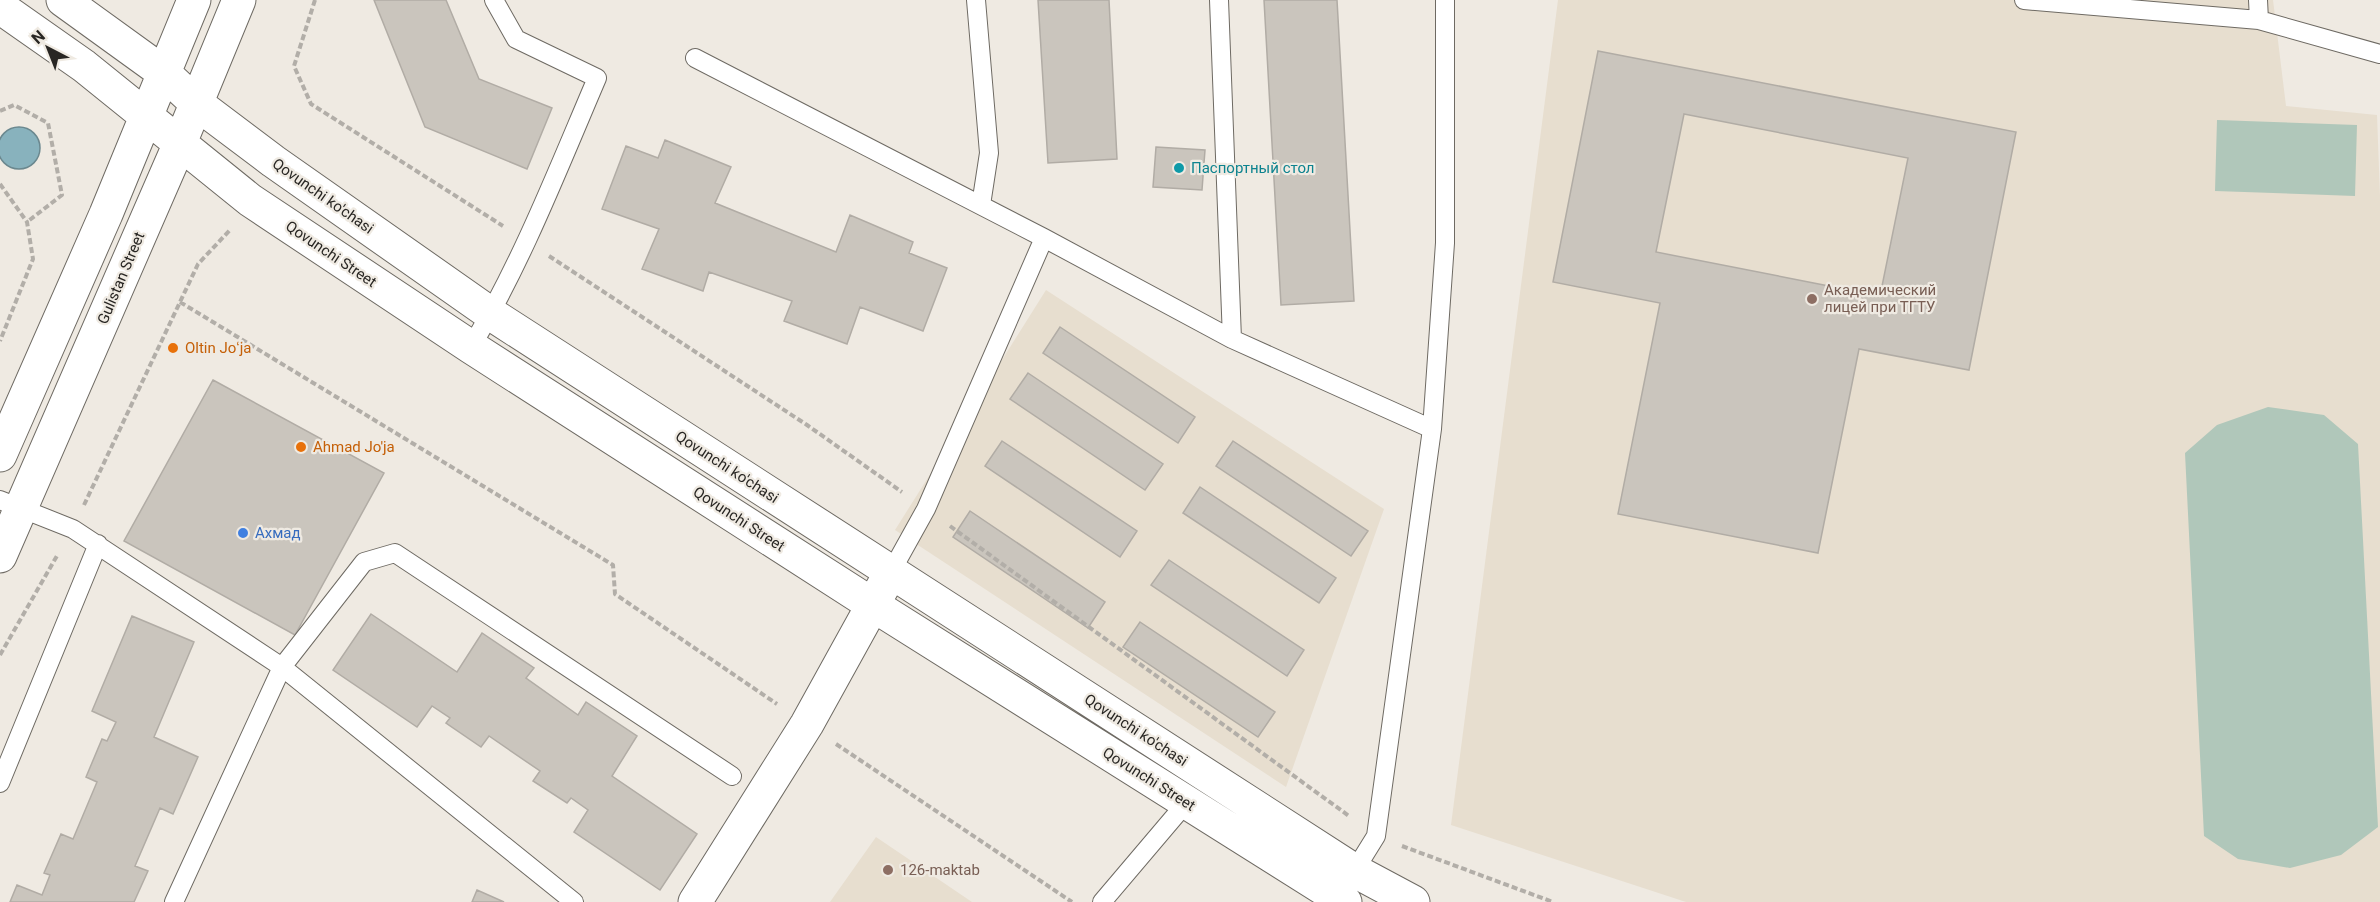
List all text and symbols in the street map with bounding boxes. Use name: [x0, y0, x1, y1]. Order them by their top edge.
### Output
north arrow: [18, 18, 78, 78]
text: N: [28, 26, 49, 48]
street label: Qovunchi ko'chasi: [269, 154, 377, 238]
place label: Паспортный стол: [1191, 159, 1315, 177]
marker: Паспортный стол: [1172, 161, 1186, 175]
street label: Qovunchi Street: [282, 217, 380, 291]
street label: Gulistan Street: [94, 229, 148, 327]
place label: Академический лицей при ТГТУ: [1824, 281, 1936, 316]
marker: Академический лицей при ТГТУ: [1805, 292, 1819, 306]
place label: Oltin Joʻja: [185, 339, 251, 357]
marker: Oltin Joʻja: [166, 341, 180, 355]
street label: Qovunchi ko'chasi: [672, 427, 782, 507]
place label: Ahmad Jo'ja: [313, 438, 395, 456]
marker: Ahmad Jo'ja: [294, 440, 308, 454]
street label: Qovunchi Street: [690, 483, 788, 555]
place label: Ахмад: [255, 524, 301, 542]
marker: Ахмад: [236, 526, 250, 540]
street label: Qovunchi ko'chasi: [1081, 690, 1191, 770]
street label: Qovunchi Street: [1099, 743, 1199, 815]
place label: 126-maktab: [900, 861, 980, 879]
marker: 126-maktab: [881, 863, 895, 877]

